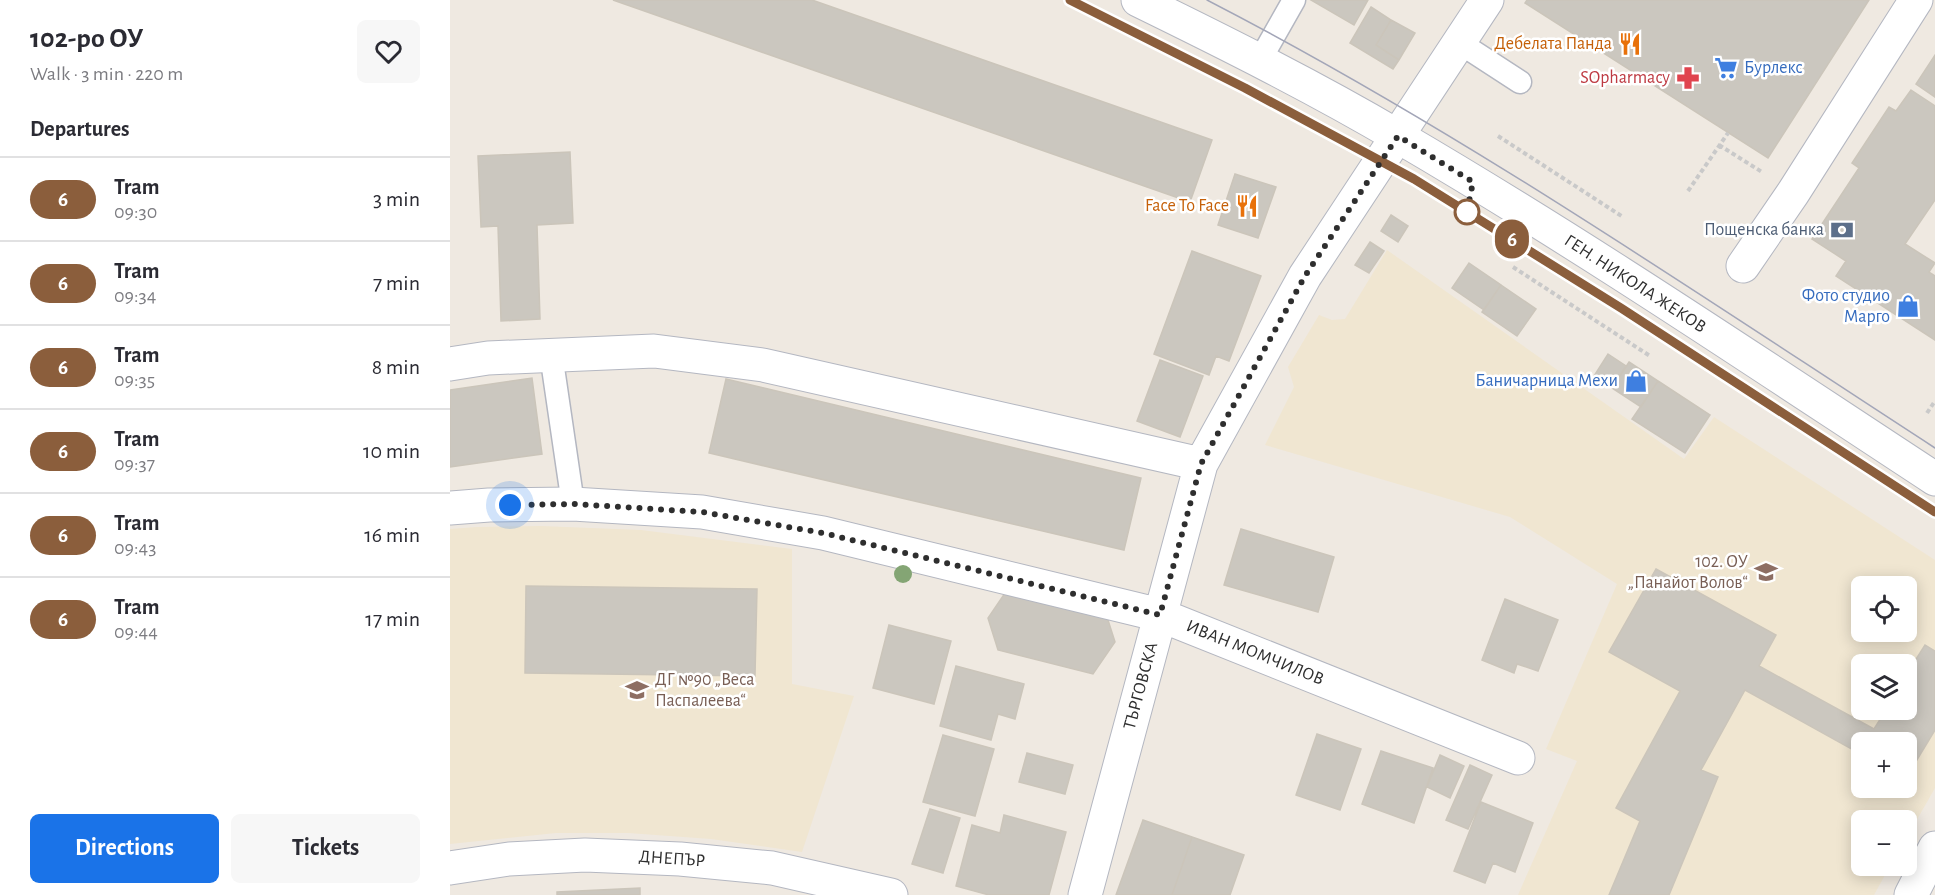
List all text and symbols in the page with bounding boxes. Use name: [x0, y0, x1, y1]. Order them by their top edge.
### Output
button: heart: [357, 20, 420, 83]
text: 102-ро ОУ: [30, 25, 144, 53]
restaurant icon: Дебелата Панда: [1617, 31, 1643, 57]
place label: Дебелата Панда: [1494, 34, 1612, 53]
supermarket icon: Бурлекс: [1713, 55, 1739, 81]
place label: Бурлекс: [1744, 59, 1803, 77]
text: Walk · 3 min · 220 m: [30, 64, 183, 84]
pharmacy icon: SOpharmacy: [1675, 65, 1701, 91]
place label: SOpharmacy: [1580, 69, 1670, 87]
text: Departures: [30, 118, 130, 140]
text: Tram: [114, 176, 159, 198]
text: 3 min: [373, 188, 420, 210]
text: 6: [58, 189, 68, 210]
restaurant icon: Face To Face: [1234, 193, 1260, 219]
place label: Face To Face: [1145, 197, 1229, 215]
unlabelled marker: [1454, 199, 1480, 225]
text: 09:30: [114, 202, 157, 222]
bank icon: Пощенска банка: [1829, 217, 1855, 243]
line badge: 6: [1492, 220, 1532, 258]
place label: Пощенска банка: [1704, 220, 1824, 239]
text: 6: [1507, 229, 1517, 250]
street label: ГЕН. НИКОЛА ЖЕКОВ: [1561, 231, 1709, 337]
text: Tram: [114, 260, 159, 282]
text: 7 min: [373, 272, 420, 294]
text: 6: [58, 273, 68, 294]
text: 09:34: [114, 286, 156, 306]
place label: Фото студио Марго: [1802, 287, 1890, 326]
shop icon: Фото студио Марго: [1895, 293, 1921, 319]
text: Tram: [114, 344, 159, 366]
text: 8 min: [372, 356, 420, 378]
text: 6: [58, 357, 68, 378]
shop icon: Баничарница Мехи: [1623, 368, 1649, 394]
text: 09:35: [114, 370, 155, 390]
place label: Баничарница Мехи: [1475, 372, 1618, 390]
text: Tram: [114, 428, 159, 450]
text: 10 min: [363, 440, 420, 462]
text: 6: [58, 441, 68, 462]
text: 09:37: [114, 454, 155, 474]
your location: [495, 490, 525, 520]
text: Tram: [114, 512, 159, 534]
text: 16 min: [364, 524, 420, 546]
text: 6: [58, 525, 68, 546]
text: 09:43: [114, 538, 156, 558]
place label: 102. ОУ „Панайот Волов“: [1628, 553, 1748, 592]
school or university icon: 102. ОУ „Панайот Волов“: [1753, 559, 1779, 585]
map controls: [1851, 576, 1917, 876]
button: locate: [1851, 576, 1917, 642]
text: Tram: [114, 596, 159, 618]
text: 17 min: [365, 608, 420, 630]
text: 6: [58, 609, 68, 630]
street label: ИВАН МОМЧИЛОВ: [1183, 617, 1327, 689]
text: 09:44: [114, 622, 158, 642]
street label: ТЪРГОВСКА: [1121, 640, 1161, 732]
button: layers: [1851, 654, 1917, 720]
place label: ДГ №90 „Веса Паспалеева“: [655, 671, 754, 710]
school or university icon: ДГ №90 „Веса Паспалеева“: [624, 677, 650, 703]
button: +: [1851, 732, 1917, 798]
button: −: [1851, 810, 1917, 876]
button: Directions: [30, 814, 219, 883]
button: Tickets: [231, 814, 420, 883]
street label: ДНЕПЪР: [638, 848, 706, 870]

